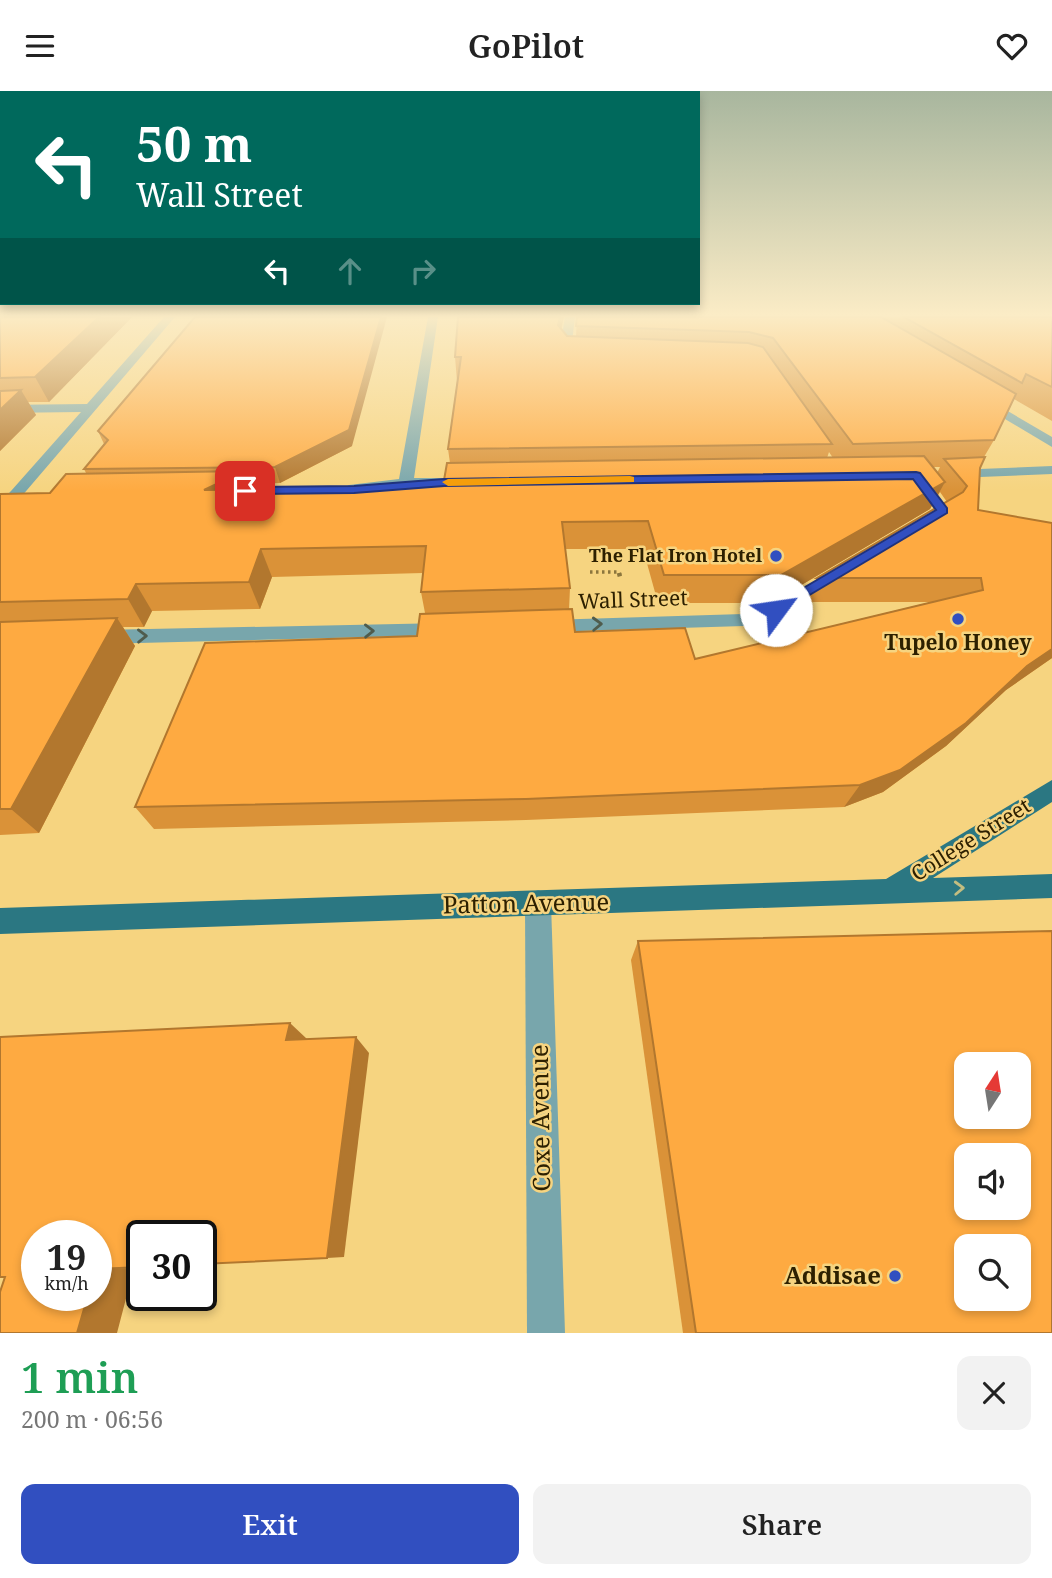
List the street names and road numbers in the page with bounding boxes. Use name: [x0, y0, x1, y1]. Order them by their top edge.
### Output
street label: Wall Street: [578, 583, 688, 615]
street label: College Street: [905, 791, 1035, 887]
street label: Patton Avenue: [443, 885, 609, 920]
street label: Coxe Avenue: [522, 1044, 557, 1192]

